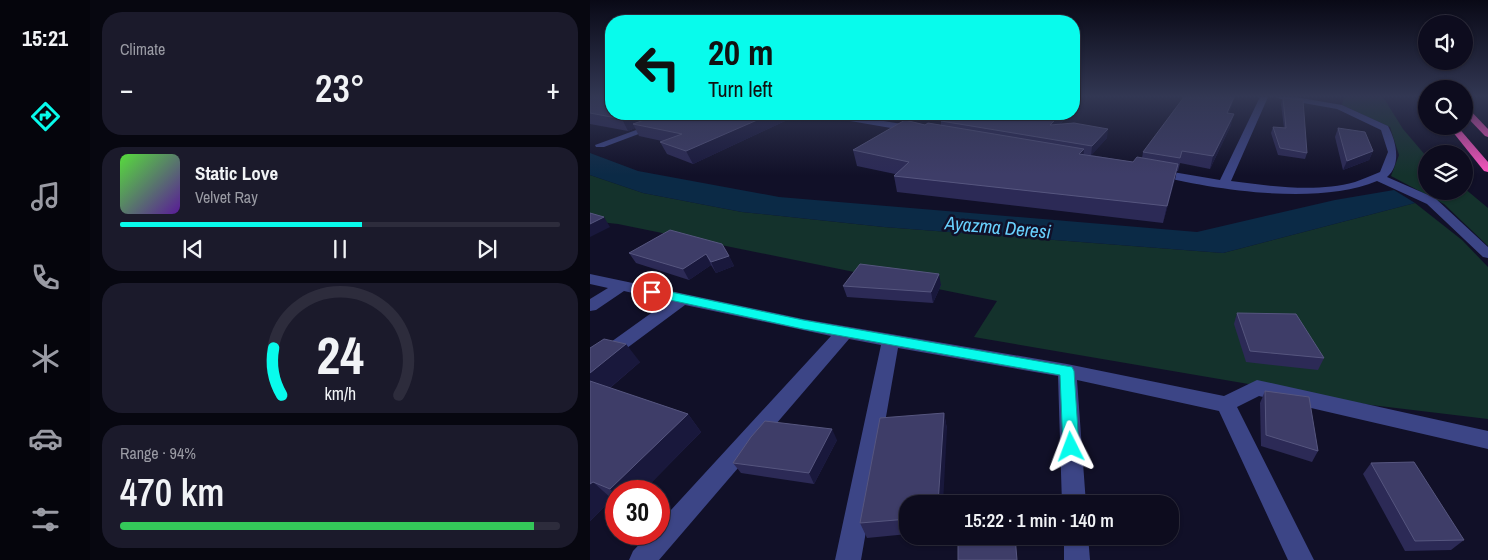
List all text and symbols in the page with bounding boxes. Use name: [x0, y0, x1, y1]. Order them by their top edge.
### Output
map controls: [1418, 15, 1473, 200]
button: sound: [1418, 15, 1473, 70]
text: 15:21: [22, 23, 68, 53]
text: 20 m: [708, 29, 773, 76]
icon: left: [625, 35, 690, 100]
text: Climate: [120, 38, 165, 60]
text: 23°: [315, 63, 365, 114]
text: −: [120, 70, 133, 108]
text: +: [547, 70, 560, 108]
text: Turn left: [708, 74, 773, 104]
button: search: [1418, 80, 1473, 135]
icon: directions: [28, 99, 63, 134]
button: layers: [1418, 145, 1473, 200]
text: Static Love: [195, 160, 278, 186]
icon: music: [28, 179, 63, 214]
text: Velvet Ray: [195, 186, 258, 208]
water label: Ayazma Deresi: [943, 209, 1053, 245]
icon: previous: [179, 235, 207, 263]
icon: pause: [326, 235, 354, 263]
icon: next: [473, 235, 501, 263]
icon: phone: [28, 260, 63, 295]
pin: [631, 271, 673, 313]
icon: arrive: [638, 278, 666, 306]
text: 24: [316, 320, 364, 390]
icon: climate: [28, 341, 63, 376]
text: km/h: [324, 382, 356, 406]
position arrow: [1044, 420, 1096, 472]
icon: car: [28, 421, 63, 456]
text: Range · 94%: [120, 442, 196, 464]
text: 470 km: [120, 467, 224, 518]
speed limit sign: 30: [605, 480, 670, 545]
icon: filters: [28, 502, 63, 537]
text: 15:22 · 1 min · 140 m: [964, 507, 1114, 533]

